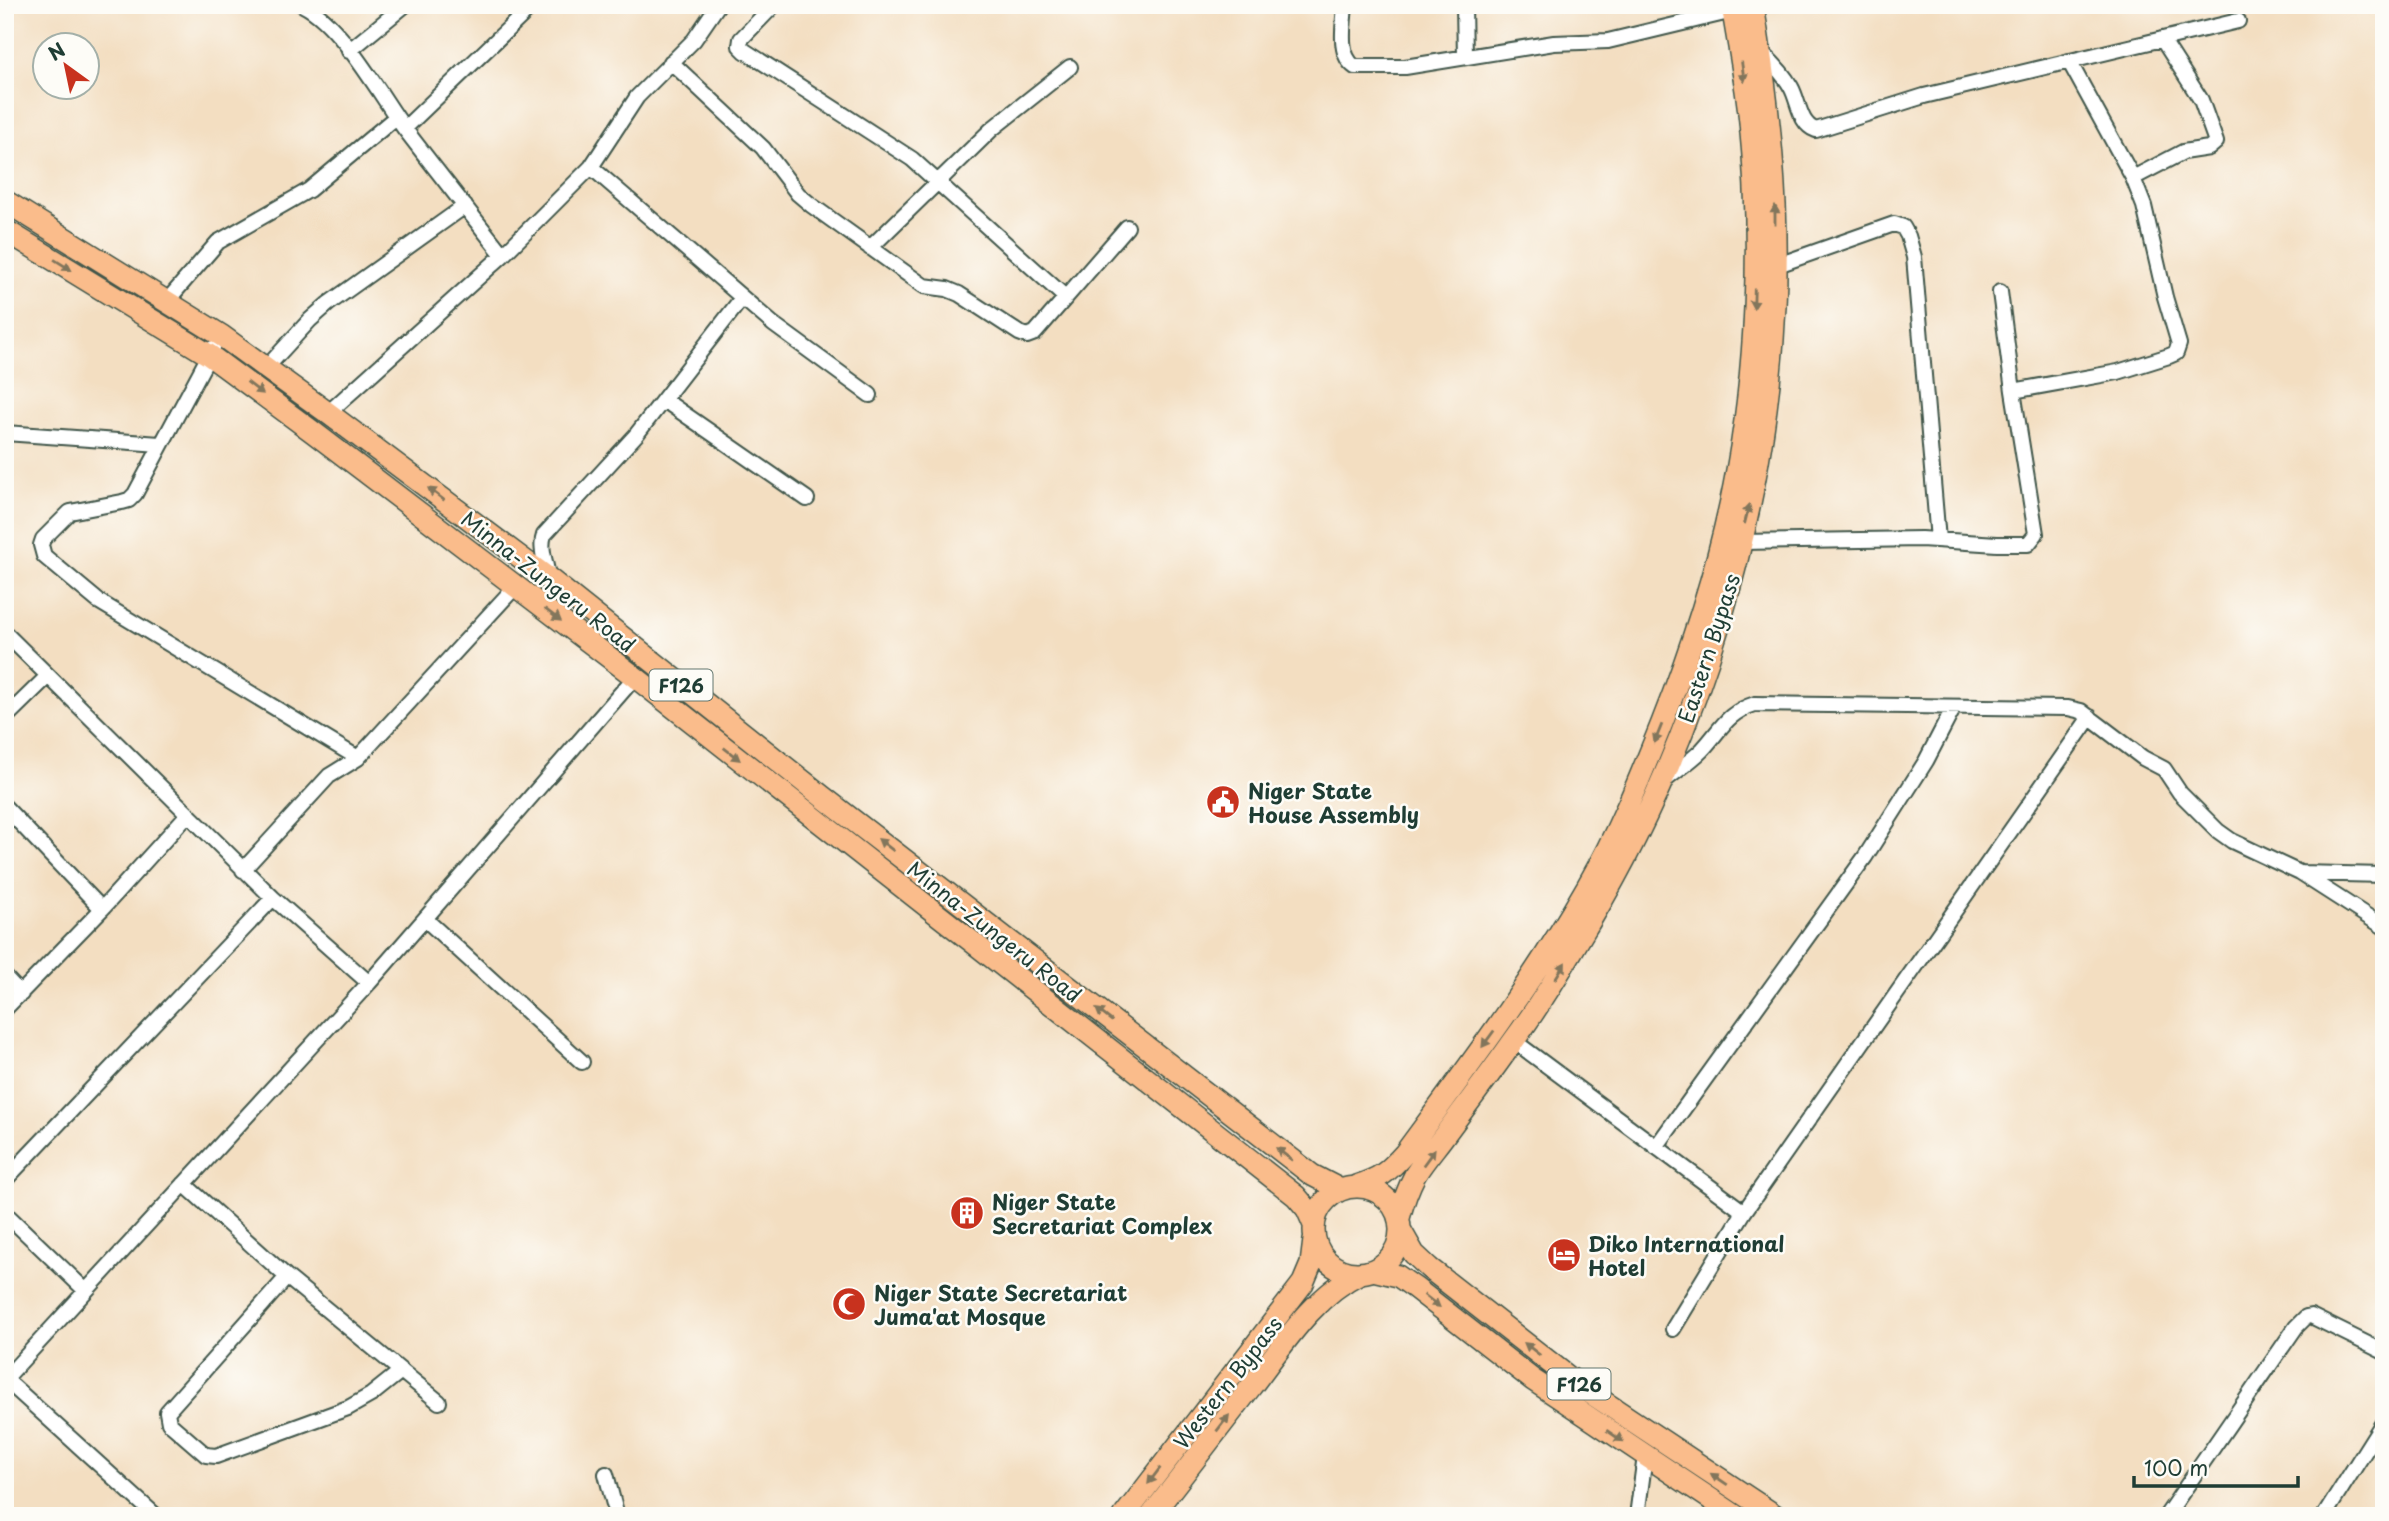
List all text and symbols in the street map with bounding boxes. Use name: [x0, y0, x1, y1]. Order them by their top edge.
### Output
north arrow: [32, 32, 102, 102]
text: N: [42, 35, 70, 67]
one-way arrow: [1738, 62, 1749, 84]
one-way arrow: [1769, 204, 1781, 226]
one-way arrow: [54, 259, 73, 272]
one-way arrow: [1749, 289, 1760, 311]
one-way arrow: [245, 381, 263, 396]
one-way arrow: [427, 487, 445, 501]
street label: Minna-Zungeru Road: [455, 503, 643, 659]
one-way arrow: [1742, 503, 1753, 525]
street label: Eastern Bypass: [1669, 569, 1747, 727]
one-way arrow: [543, 608, 561, 623]
road number: F126: [650, 670, 712, 700]
one-way arrow: [1652, 724, 1663, 745]
one-way arrow: [723, 747, 741, 762]
place label: Niger State House Assembly: [1248, 774, 1419, 830]
public building icon: Niger State House Assembly: [1204, 783, 1242, 821]
one-way arrow: [877, 838, 895, 853]
street label: Minna-Zungeru Road: [901, 853, 1089, 1009]
one-way arrow: [1554, 962, 1566, 981]
one-way arrow: [1095, 1008, 1113, 1023]
one-way arrow: [1481, 1030, 1495, 1048]
one-way arrow: [1275, 1147, 1293, 1161]
one-way arrow: [1421, 1148, 1435, 1166]
place label: Niger State Secretariat Complex: [992, 1185, 1213, 1241]
building icon: Niger State Secretariat Complex: [948, 1194, 986, 1232]
place label: Diko International Hotel: [1588, 1227, 1784, 1283]
hotel icon: Diko International Hotel: [1545, 1236, 1583, 1274]
place label: Niger State Secretariat Juma'at Mosque: [874, 1276, 1127, 1332]
mosque icon: Niger State Secretariat Juma'at Mosque: [830, 1285, 868, 1323]
one-way arrow: [1423, 1294, 1441, 1308]
street label: Western Bypass: [1165, 1309, 1289, 1455]
one-way arrow: [1523, 1343, 1541, 1357]
road number: F126: [1548, 1368, 1610, 1400]
one-way arrow: [1215, 1414, 1229, 1432]
one-way arrow: [1606, 1429, 1624, 1443]
scale bar: [2134, 1444, 2298, 1488]
text: 100 m: [2144, 1451, 2208, 1483]
one-way arrow: [1146, 1467, 1161, 1485]
one-way arrow: [1709, 1473, 1728, 1486]

